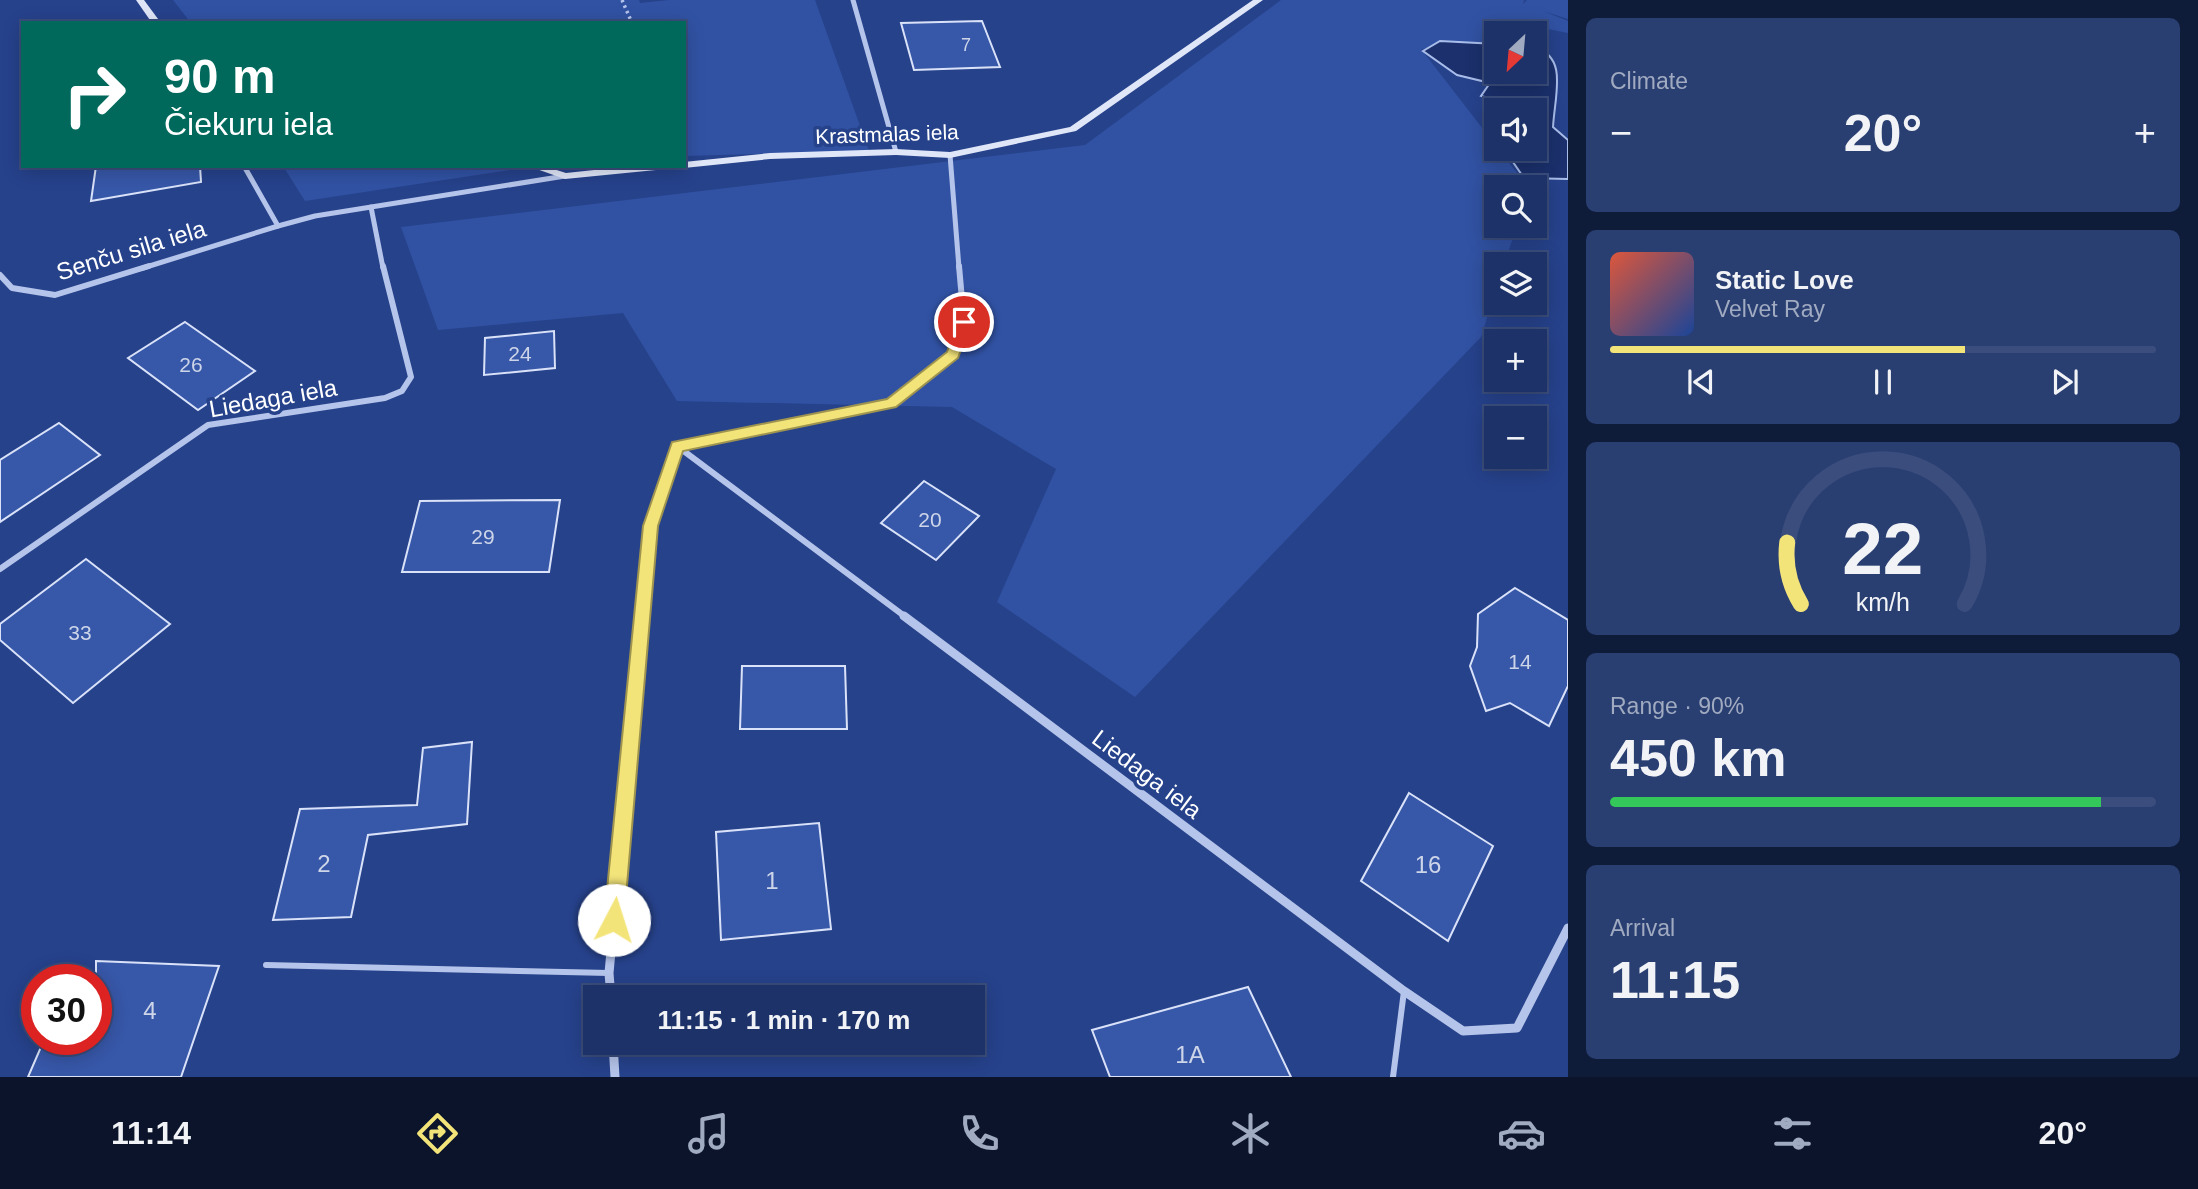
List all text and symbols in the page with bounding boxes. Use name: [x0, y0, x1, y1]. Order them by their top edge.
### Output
north arrow: [1484, 21, 1547, 84]
map controls: [1484, 21, 1547, 469]
house number: 7: [961, 35, 971, 55]
icon: right: [49, 49, 140, 140]
text: 90 m: [164, 49, 276, 103]
text: Climate: [1610, 68, 1688, 94]
button: sound: [1484, 98, 1547, 161]
text: 20°: [1844, 104, 1922, 162]
text: Čiekuru iela: [164, 106, 333, 142]
text: −: [1610, 112, 1632, 154]
text: +: [2134, 112, 2156, 154]
street label: Krastmalas iela: [815, 120, 959, 148]
button: search: [1484, 175, 1547, 238]
street label: Senču sila iela: [53, 214, 210, 286]
button: layers: [1484, 252, 1547, 315]
text: Static Love: [1715, 265, 1854, 295]
pin: [934, 292, 994, 352]
text: Velvet Ray: [1715, 296, 1825, 322]
icon: arrive: [945, 303, 983, 341]
button: +: [1484, 329, 1547, 392]
house number: 24: [508, 342, 532, 365]
house number: 26: [179, 353, 203, 376]
icon: previous: [1682, 363, 1720, 401]
icon: pause: [1864, 363, 1902, 401]
icon: next: [2046, 363, 2084, 401]
street label: Liedaga iela: [207, 373, 340, 423]
button: −: [1484, 406, 1547, 469]
house number: 20: [918, 508, 942, 531]
text: 22: [1843, 509, 1923, 590]
house number: 29: [471, 525, 495, 548]
text: km/h: [1856, 588, 1910, 616]
house number: 33: [68, 621, 92, 644]
house number: 14: [1508, 650, 1532, 673]
text: Range · 90%: [1610, 693, 1744, 719]
street label: Liedaga iela: [1087, 724, 1207, 824]
text: 450 km: [1610, 729, 1786, 787]
house number: 2: [317, 850, 331, 877]
house number: 16: [1415, 851, 1441, 878]
house number: 1: [765, 867, 779, 894]
position arrow: [577, 883, 651, 957]
text: Arrival: [1610, 915, 1675, 941]
text: 11:15: [1610, 951, 1740, 1009]
speed limit sign: 30: [21, 964, 112, 1055]
house number: 4: [143, 997, 157, 1024]
text: 11:15 · 1 min · 170 m: [658, 1005, 910, 1035]
house number: 1A: [1175, 1041, 1205, 1068]
icon: directions: [413, 1109, 462, 1158]
icon: music: [684, 1109, 733, 1158]
icon: phone: [955, 1109, 1004, 1158]
icon: climate: [1226, 1109, 1275, 1158]
icon: car: [1497, 1109, 1546, 1158]
icon: filters: [1768, 1109, 1817, 1158]
text: 11:14: [111, 1115, 191, 1151]
text: 20°: [2039, 1115, 2087, 1151]

